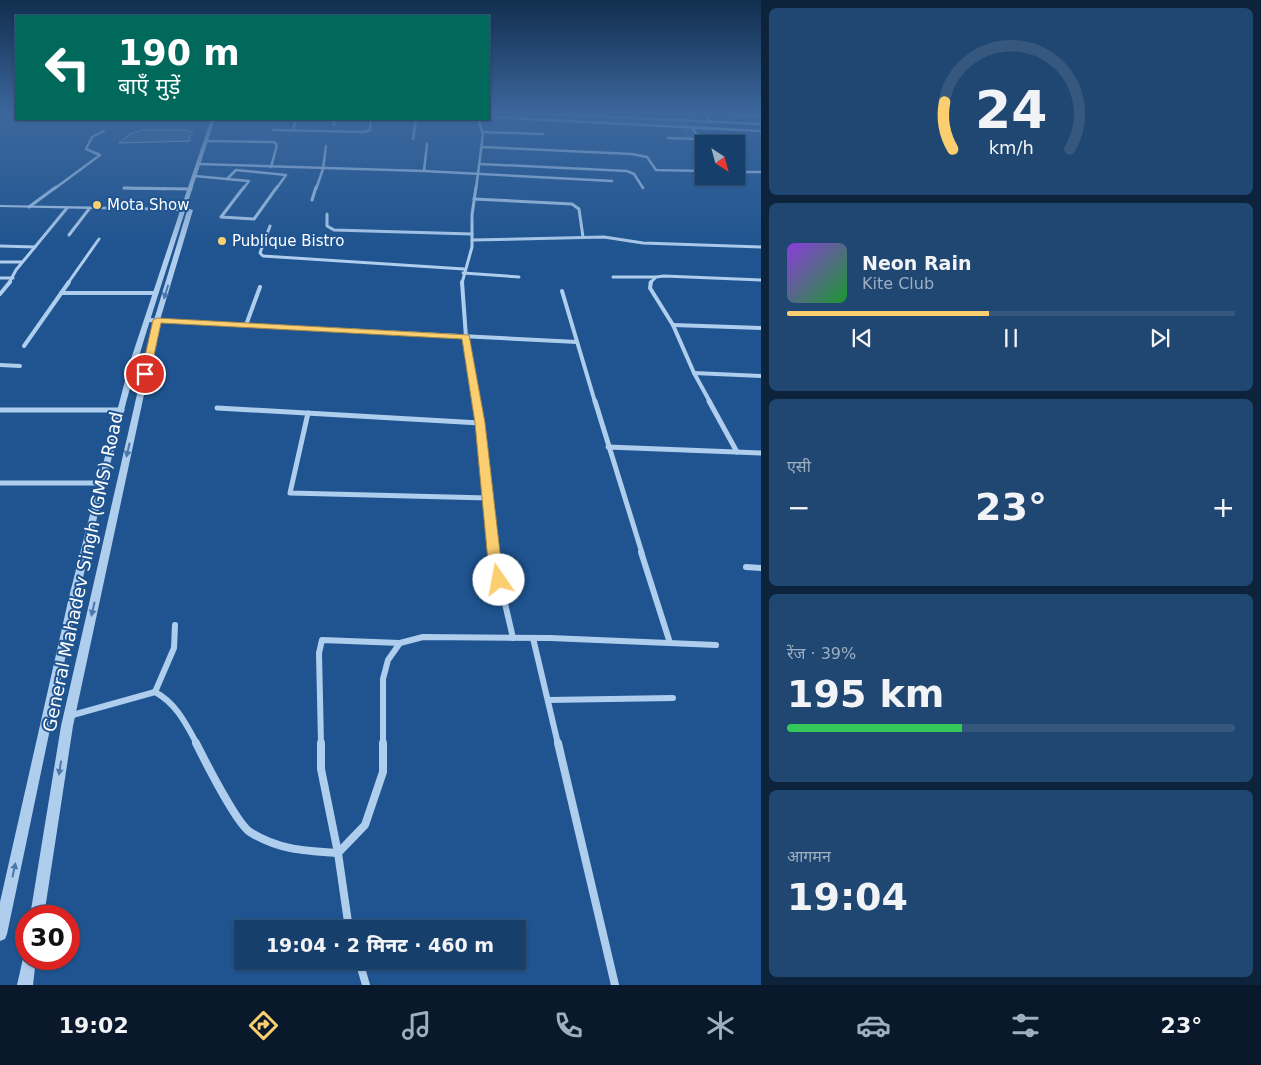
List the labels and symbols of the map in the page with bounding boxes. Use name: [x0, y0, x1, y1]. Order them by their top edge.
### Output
north arrow: [695, 135, 745, 185]
place label: Mota Show: [107, 196, 189, 214]
marker: Mota Show: [91, 199, 103, 211]
place label: Publique Bistro: [232, 232, 344, 250]
marker: Publique Bistro: [216, 235, 228, 247]
one-way arrow: [162, 285, 169, 300]
pin: [124, 353, 166, 395]
street label: General Mahadev Singh (GMS) Road: [38, 410, 127, 734]
one-way arrow: [124, 443, 132, 458]
position arrow: [472, 553, 524, 605]
one-way arrow: [89, 601, 97, 616]
one-way arrow: [56, 760, 64, 776]
one-way arrow: [10, 862, 18, 877]
speed limit sign: 30: [15, 905, 80, 970]

